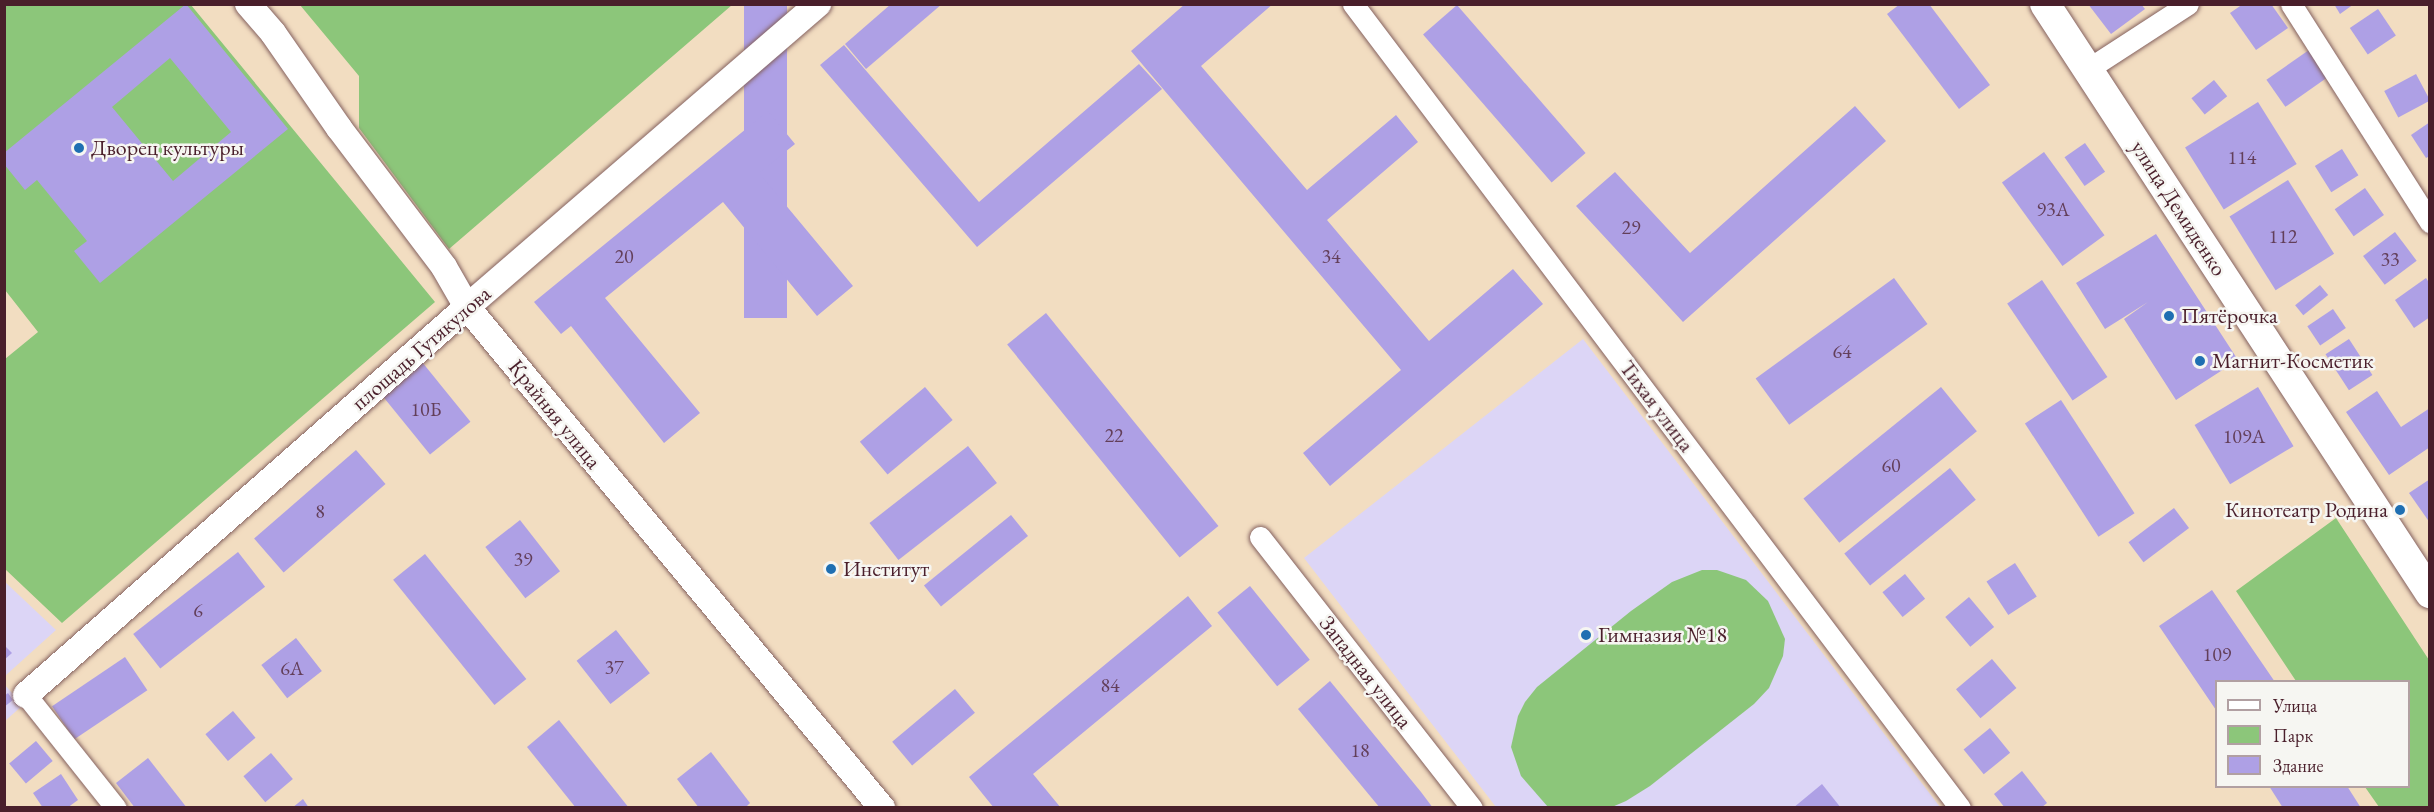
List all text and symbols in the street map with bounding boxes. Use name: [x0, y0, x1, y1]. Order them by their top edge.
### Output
place label: Дворец культуры: [91, 135, 244, 161]
street label: улица Демиденко: [2125, 135, 2233, 281]
marker: Дворец культуры: [72, 141, 86, 155]
house number: 114: [2228, 145, 2256, 169]
house number: 93А: [2036, 197, 2070, 221]
house number: 29: [1621, 215, 1641, 239]
house number: 112: [2269, 224, 2297, 248]
house number: 20: [614, 244, 634, 268]
house number: 34: [1321, 244, 1341, 268]
house number: 33: [2380, 247, 2400, 271]
street label: площадь Гутякулова: [346, 280, 496, 416]
place label: Пятёрочка: [2181, 303, 2278, 329]
marker: Пятёрочка: [2162, 309, 2176, 323]
house number: 64: [1832, 339, 1852, 363]
place label: Магнит-Косметик: [2212, 348, 2374, 374]
street label: Крайняя улица: [503, 354, 607, 474]
marker: Магнит-Косметик: [2193, 354, 2207, 368]
street label: Тихая улица: [1614, 355, 1700, 457]
house number: 10Б: [411, 397, 441, 421]
house number: 22: [1104, 423, 1124, 447]
house number: 109А: [2223, 424, 2265, 448]
house number: 60: [1881, 453, 1901, 477]
place label: Кинотеатр Родина: [2225, 497, 2388, 523]
house number: 8: [315, 499, 325, 523]
marker: Кинотеатр Родина: [2393, 503, 2407, 517]
house number: 39: [513, 547, 533, 571]
place label: Институт: [843, 556, 929, 582]
marker: Институт: [824, 562, 838, 576]
house number: 6: [193, 598, 203, 622]
street label: Западная улица: [1314, 610, 1418, 734]
place label: Гимназия №18: [1598, 622, 1727, 648]
marker: Гимназия №18: [1579, 628, 1593, 642]
house number: 109: [2203, 642, 2231, 666]
house number: 37: [604, 655, 624, 679]
house number: 6А: [280, 656, 304, 680]
house number: 84: [1100, 673, 1120, 697]
legend: [2215, 680, 2410, 788]
text: Улица: [2273, 694, 2317, 717]
text: Парк: [2273, 724, 2313, 747]
house number: 18: [1350, 738, 1370, 762]
text: Здание: [2273, 754, 2323, 777]

